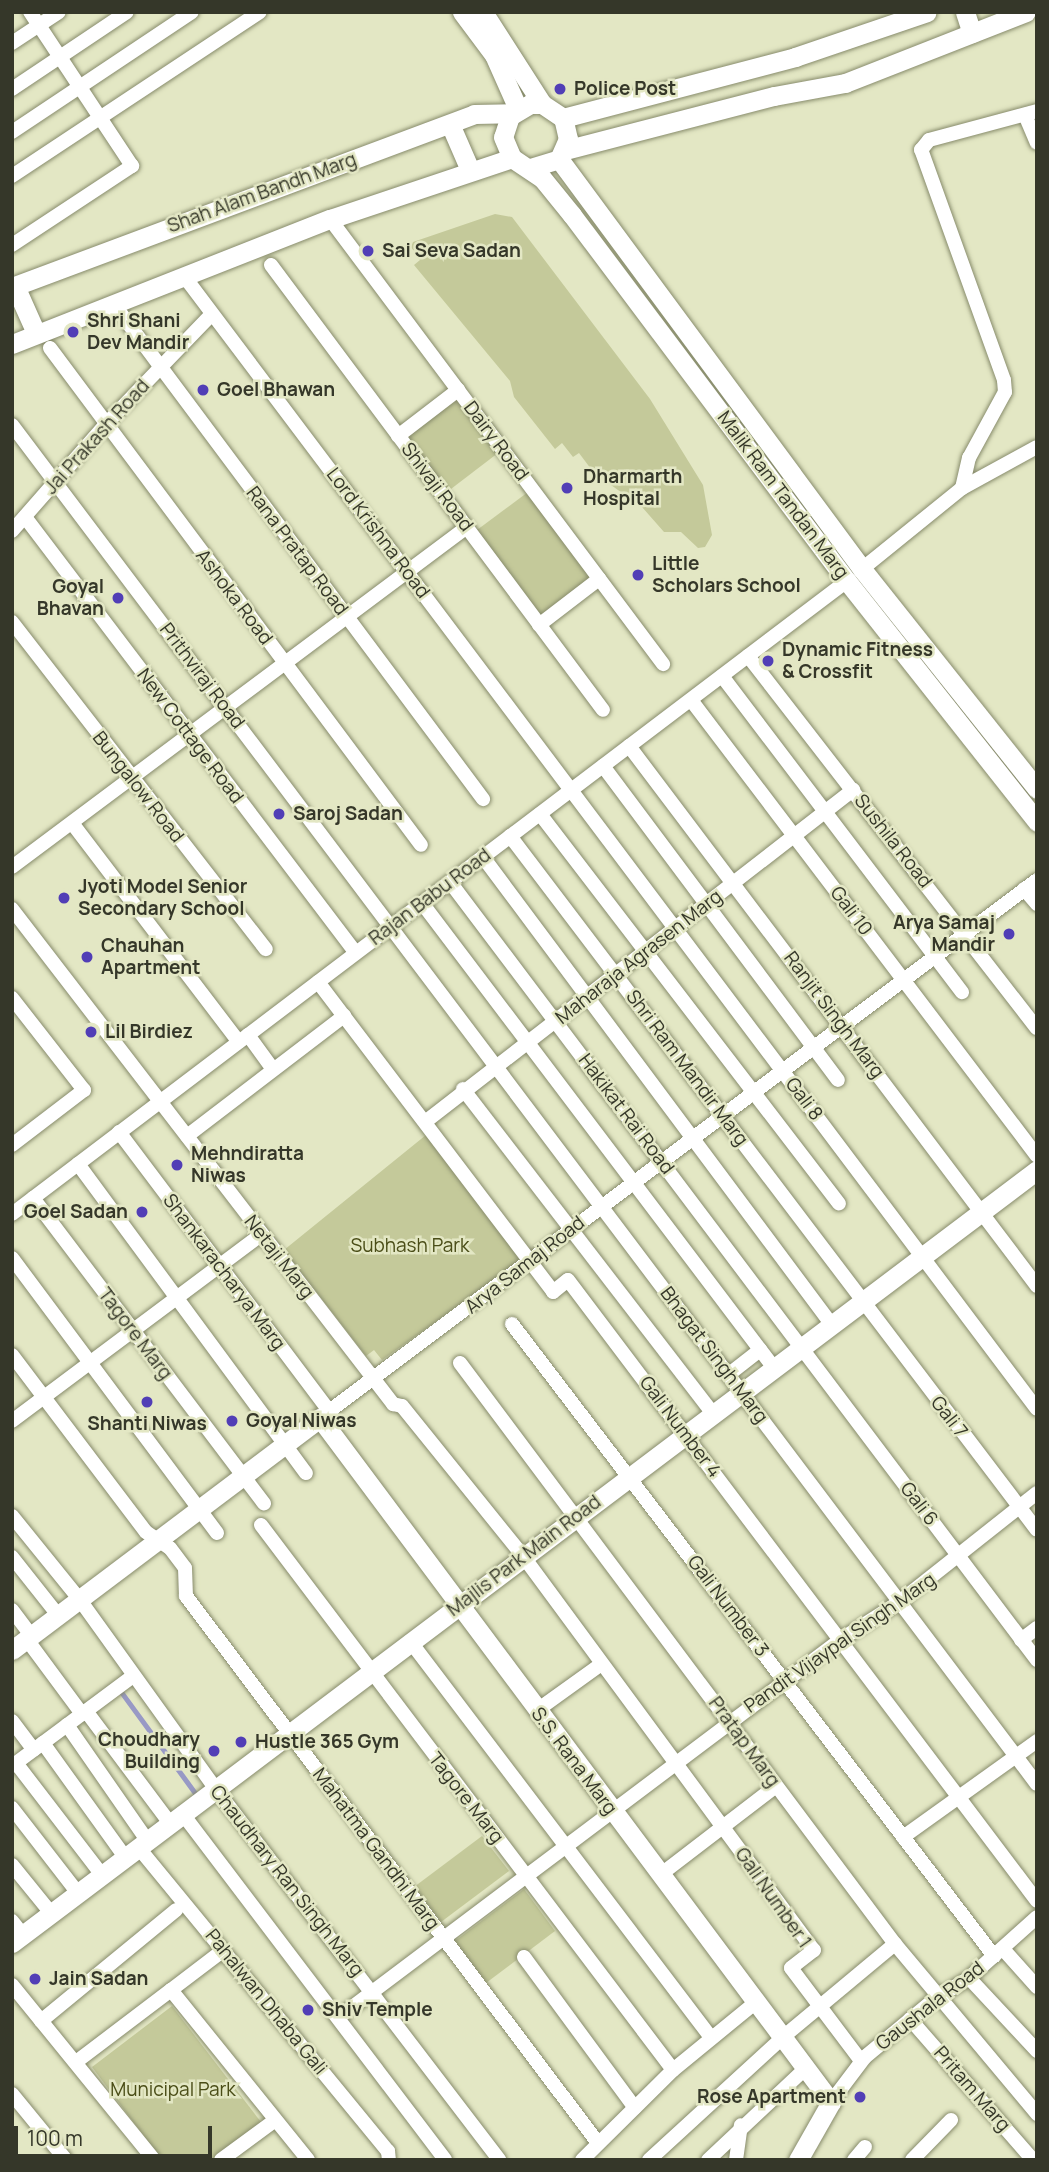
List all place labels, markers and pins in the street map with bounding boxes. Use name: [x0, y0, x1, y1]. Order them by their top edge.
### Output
place label: Police Post: [574, 78, 676, 100]
marker: Police Post: [552, 81, 568, 97]
place label: Sai Seva Sadan: [382, 240, 521, 262]
marker: Sai Seva Sadan: [360, 243, 376, 259]
place label: Shri Shani Dev Mandir: [87, 310, 189, 354]
marker: Shri Shani Dev Mandir: [65, 324, 81, 340]
place label: Goel Bhawan: [217, 379, 335, 401]
marker: Goel Bhawan: [195, 382, 211, 398]
place label: Dharmarth Hospital: [583, 466, 682, 510]
marker: Dharmarth Hospital: [557, 478, 577, 498]
place label: Little Scholars School: [652, 553, 801, 597]
marker: Little Scholars School: [630, 567, 646, 583]
place label: Goyal Bhavan: [37, 576, 104, 620]
marker: Goyal Bhavan: [110, 590, 126, 606]
place label: Dynamic Fitness & Crossfit: [782, 639, 933, 683]
marker: Dynamic Fitness & Crossfit: [760, 653, 776, 669]
place label: Saroj Sadan: [293, 803, 403, 825]
marker: Saroj Sadan: [271, 806, 287, 822]
place label: Jyoti Model Senior Secondary School: [78, 876, 247, 920]
marker: Jyoti Model Senior Secondary School: [56, 890, 72, 906]
place label: Arya Samaj Mandir: [893, 912, 995, 956]
marker: Arya Samaj Mandir: [1001, 926, 1017, 942]
place label: Chauhan Apartment: [101, 935, 200, 979]
marker: Chauhan Apartment: [79, 949, 95, 965]
place label: Lil Birdiez: [105, 1021, 193, 1043]
marker: Lil Birdiez: [83, 1024, 99, 1040]
place label: Mehndiratta Niwas: [191, 1143, 304, 1187]
marker: Mehndiratta Niwas: [169, 1157, 185, 1173]
place label: Goel Sadan: [24, 1201, 128, 1223]
marker: Goel Sadan: [134, 1204, 150, 1220]
marker: Shanti Niwas: [139, 1394, 155, 1410]
place label: Goyal Niwas: [246, 1410, 356, 1432]
place label: Shanti Niwas: [87, 1413, 207, 1435]
marker: Goyal Niwas: [224, 1413, 240, 1429]
place label: Choudhary Building: [98, 1729, 200, 1773]
place label: Hustle 365 Gym: [255, 1731, 399, 1753]
marker: Hustle 365 Gym: [233, 1734, 249, 1750]
marker: Choudhary Building: [206, 1743, 222, 1759]
place label: Jain Sadan: [49, 1968, 148, 1990]
marker: Jain Sadan: [27, 1971, 43, 1987]
place label: Shiv Temple: [322, 1999, 433, 2021]
marker: Shiv Temple: [300, 2002, 316, 2018]
place label: Rose Apartment: [697, 2086, 846, 2108]
marker: Rose Apartment: [852, 2089, 868, 2105]

